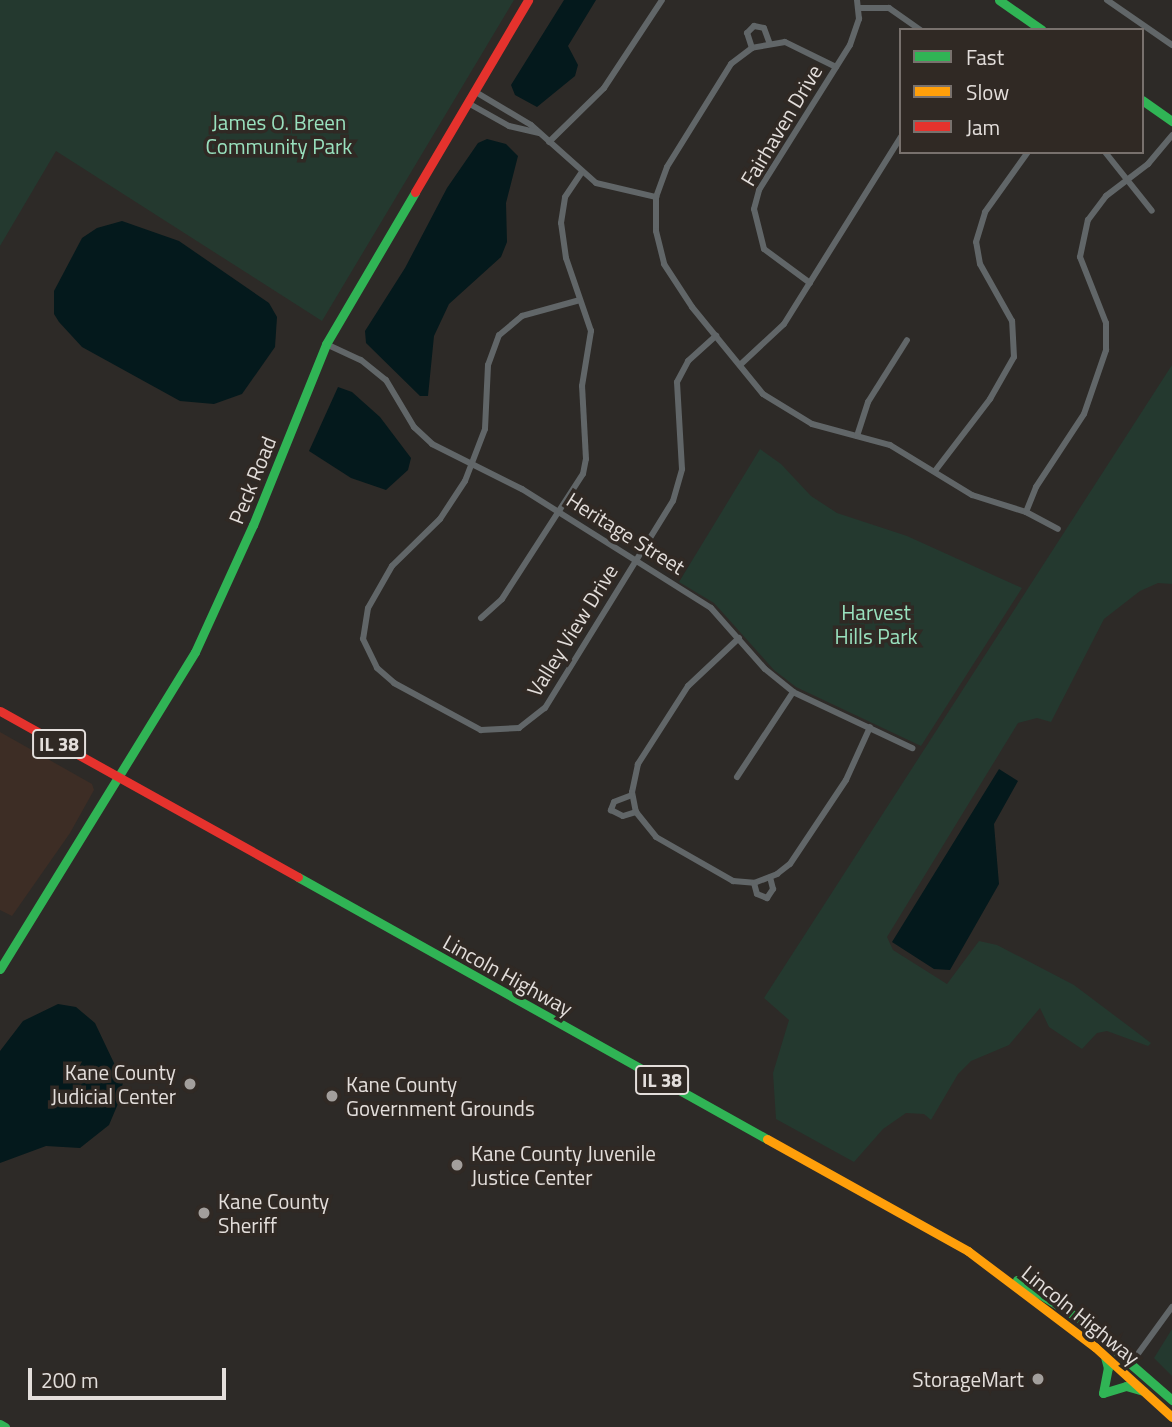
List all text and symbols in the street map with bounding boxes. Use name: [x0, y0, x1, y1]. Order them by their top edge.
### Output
legend: [899, 28, 1144, 154]
text: Fast: [966, 41, 1004, 73]
street label: Fairhaven Drive: [735, 60, 827, 190]
text: Slow: [966, 76, 1009, 108]
park label: James O. Breen Community Park: [206, 109, 352, 159]
text: Jam: [966, 111, 1000, 143]
street label: Peck Road: [223, 433, 281, 527]
street label: Heritage Street: [562, 487, 690, 579]
street label: Valley View Drive: [521, 559, 623, 701]
park label: Harvest Hills Park: [834, 599, 918, 649]
road number: IL 38: [31, 729, 87, 760]
street label: Lincoln Highway: [439, 929, 577, 1021]
place label: Kane County Judicial Center: [51, 1059, 176, 1109]
road number: IL 38: [634, 1064, 690, 1096]
place label: Kane County Government Grounds: [346, 1071, 535, 1121]
marker: Kane County Judicial Center: [182, 1076, 198, 1092]
marker: Kane County Government Grounds: [324, 1088, 340, 1104]
place label: Kane County Juvenile Justice Center: [471, 1140, 656, 1190]
marker: Kane County Juvenile Justice Center: [449, 1157, 465, 1173]
place label: Kane County Sheriff: [218, 1188, 329, 1238]
marker: Kane County Sheriff: [196, 1205, 212, 1221]
street label: Lincoln Highway: [1017, 1260, 1145, 1370]
scale bar: [32, 1354, 229, 1398]
text: 200 m: [41, 1364, 98, 1396]
place label: StorageMart: [912, 1366, 1024, 1392]
marker: StorageMart: [1030, 1371, 1046, 1387]

